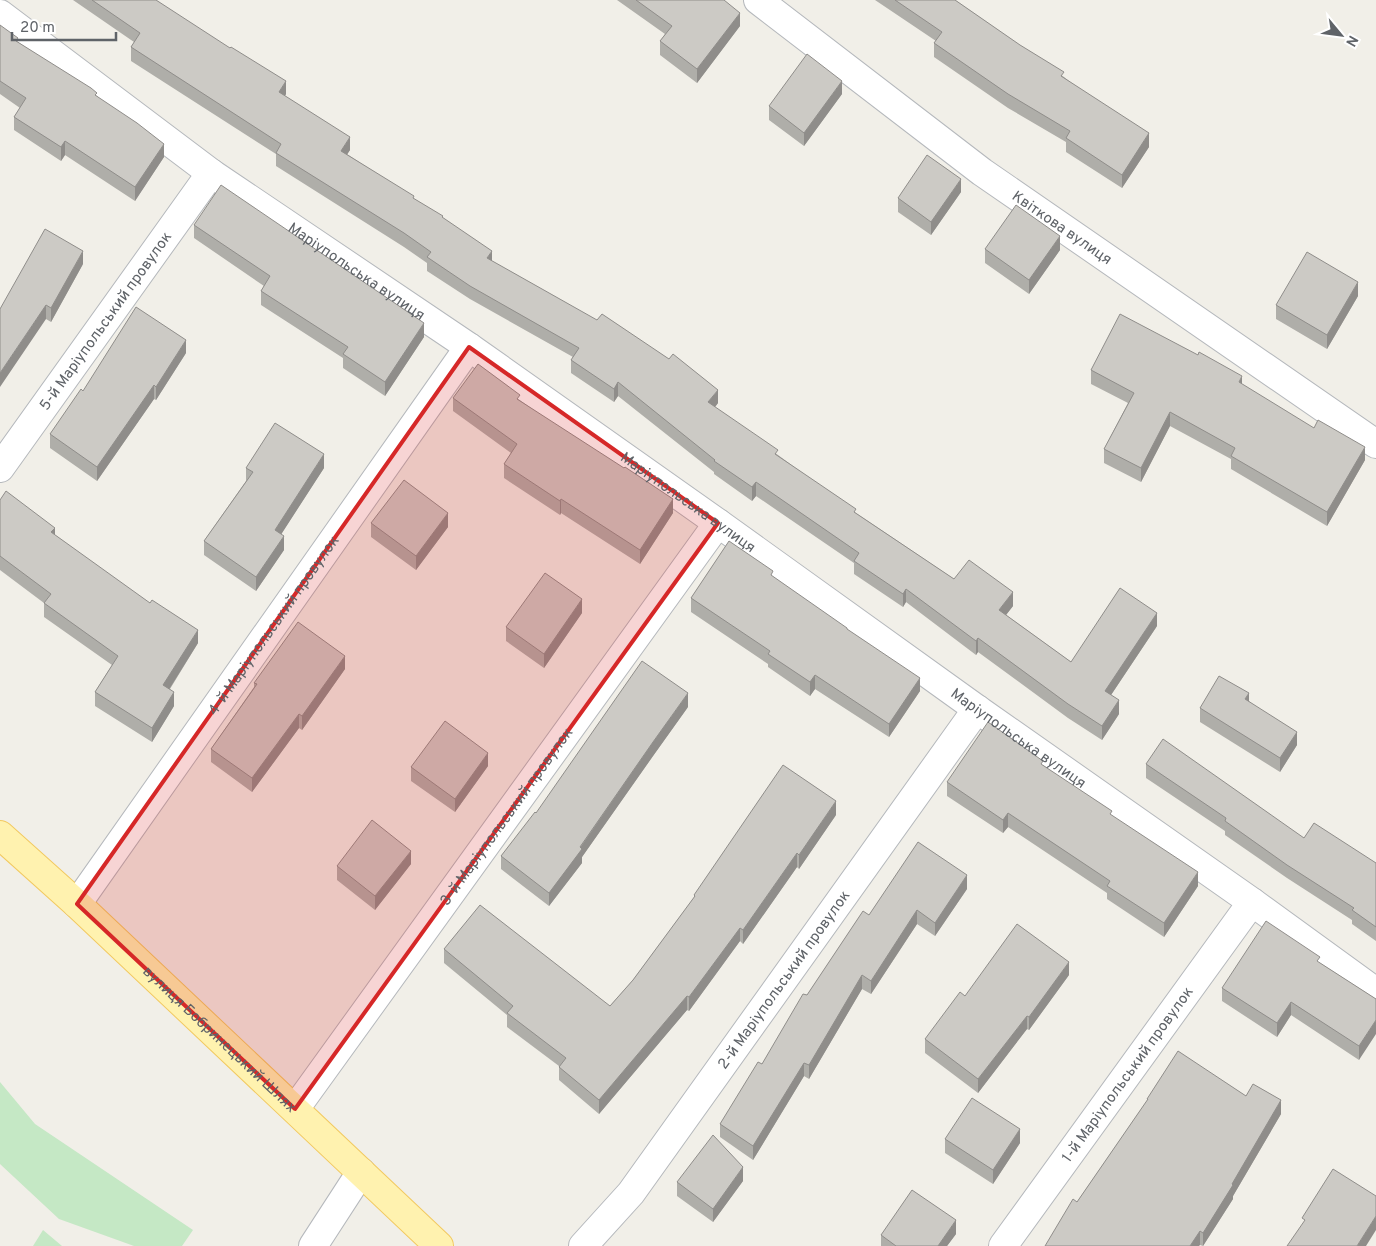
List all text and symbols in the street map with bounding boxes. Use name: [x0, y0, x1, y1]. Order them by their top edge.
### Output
scale bar: [12, 10, 116, 42]
north arrow: [1316, 10, 1366, 60]
text: 20 m: [20, 19, 55, 38]
text: N: [1341, 32, 1361, 49]
street label: Квіткова вулиця: [1008, 187, 1115, 270]
street label: Маріупольська вулиця: [284, 220, 428, 326]
street label: 5-й Маріупольський провулок: [36, 228, 177, 415]
street label: Маріупольська вулиця: [616, 449, 759, 558]
street label: 4-й Маріупольський провулок: [205, 532, 344, 720]
street label: Маріупольська вулиця: [946, 685, 1089, 794]
street label: 3-й Маріупольський провулок: [437, 724, 578, 910]
street label: 2-й Маріупольський провулок: [715, 887, 855, 1073]
street label: вулиця Бобринецький Шлях: [138, 963, 300, 1118]
street label: 1-й Маріупольський провулок: [1059, 984, 1199, 1167]

